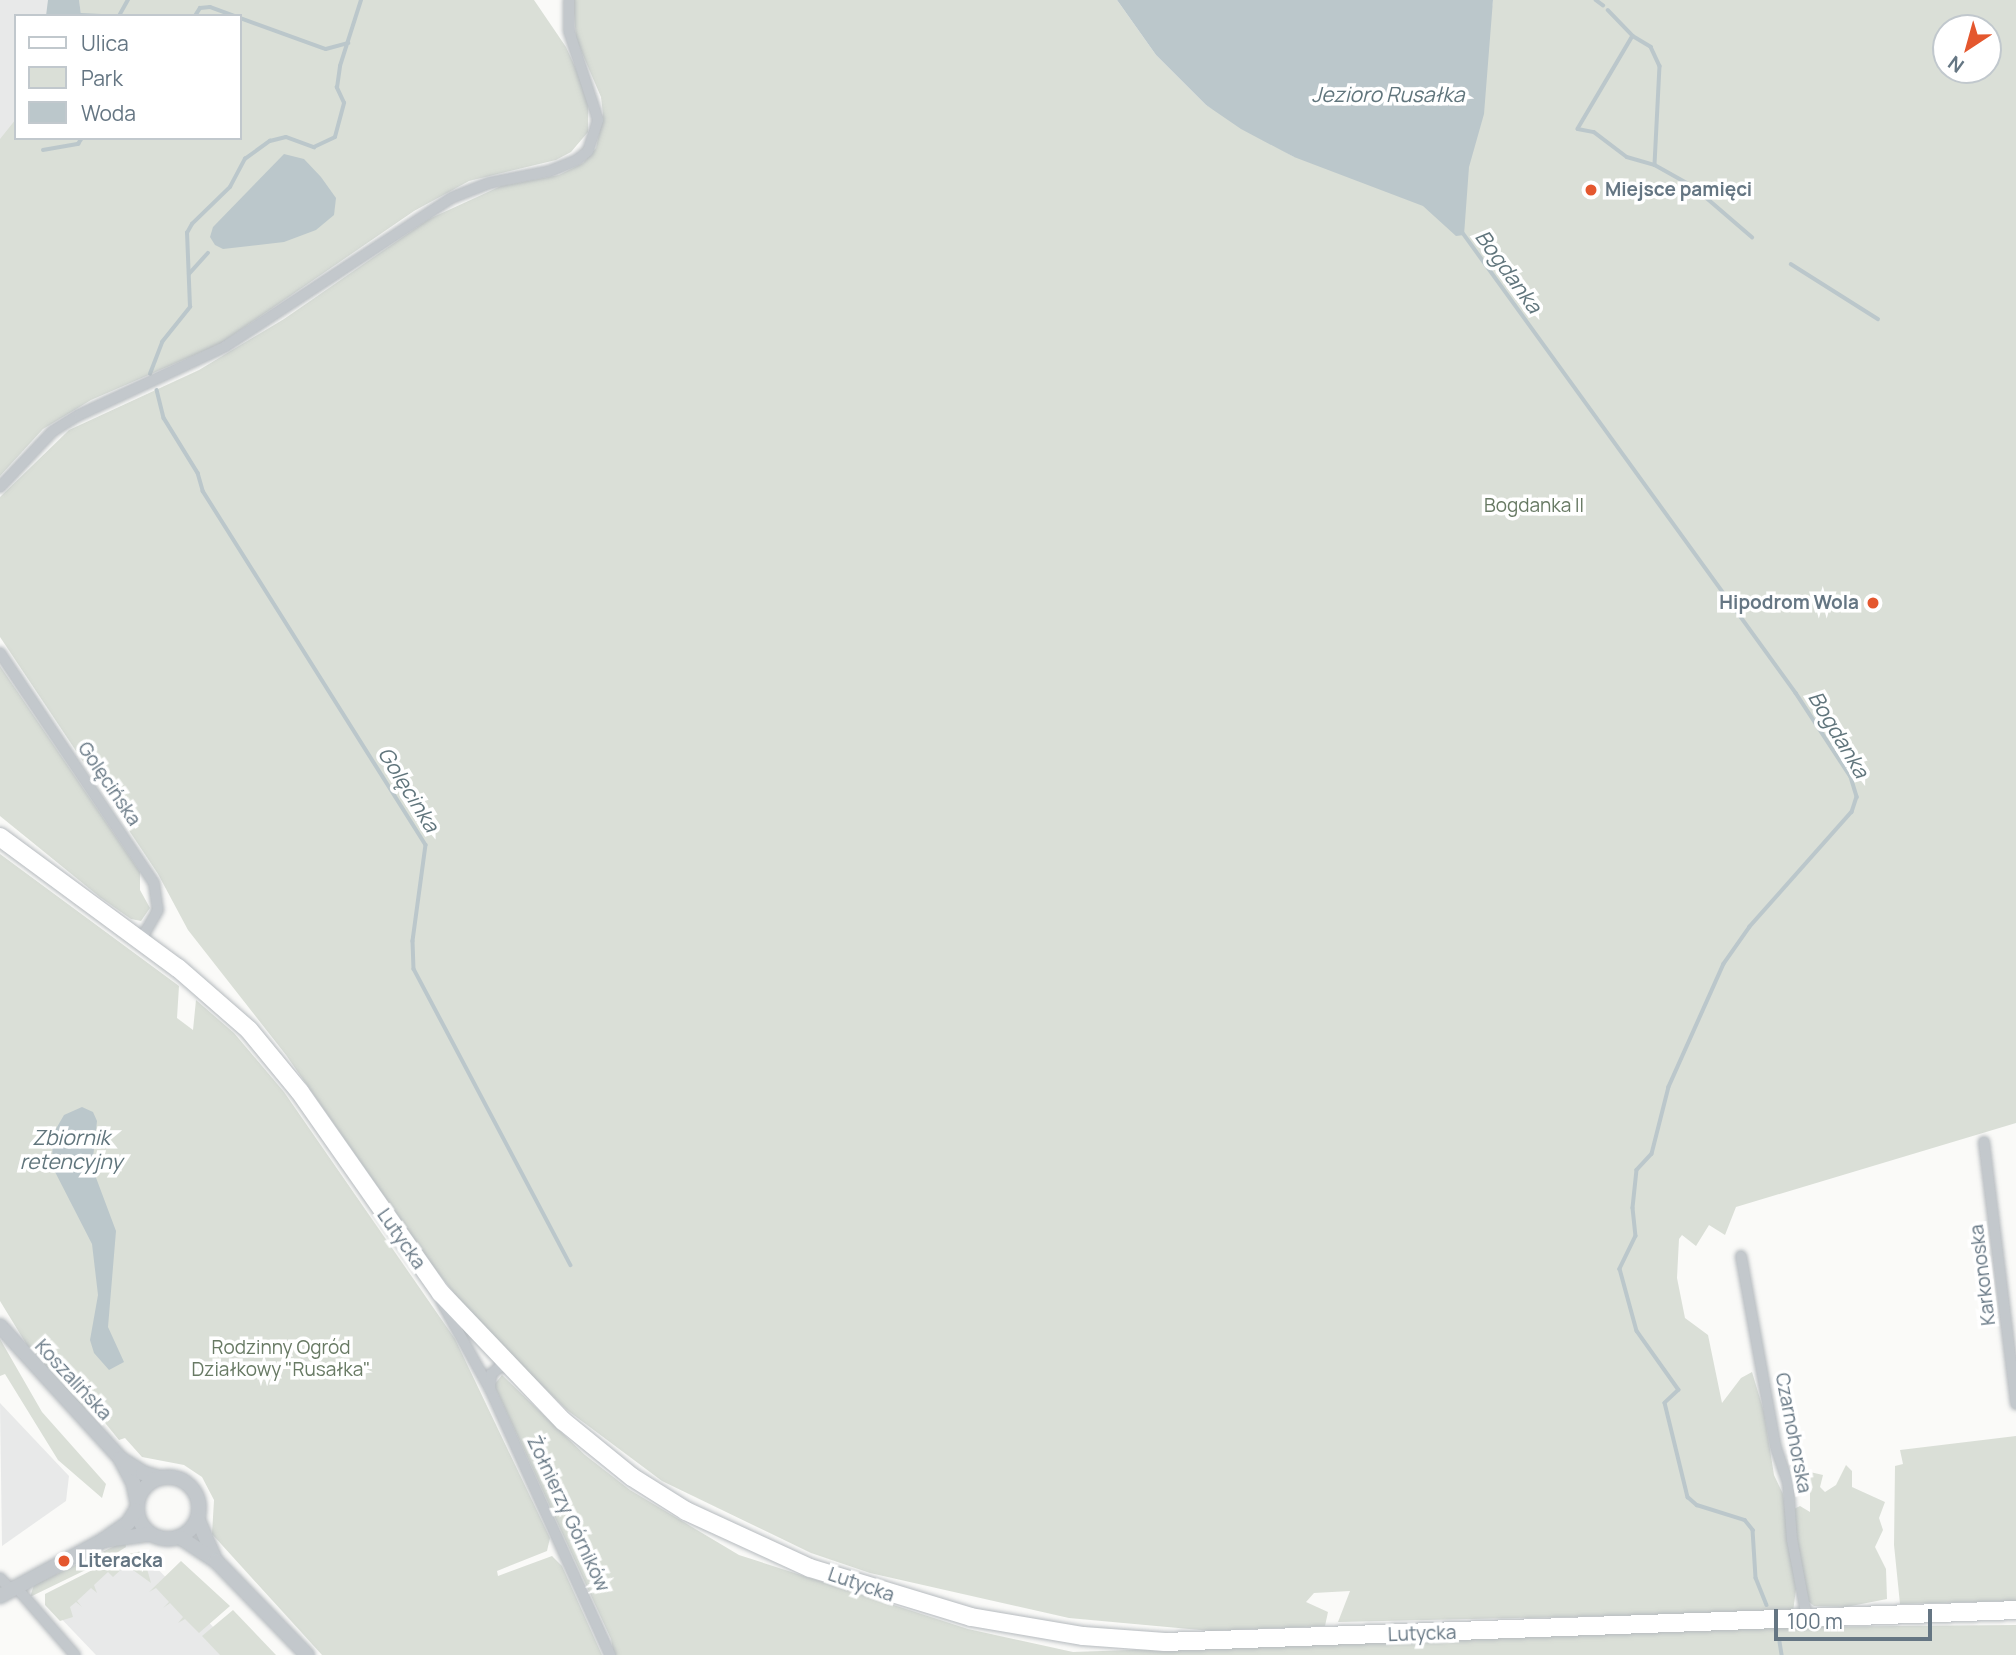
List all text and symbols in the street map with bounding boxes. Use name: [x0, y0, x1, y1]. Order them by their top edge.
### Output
legend: [14, 14, 242, 140]
north arrow: [1932, 14, 2002, 84]
text: Ulica: [81, 29, 129, 57]
text: N: [1943, 50, 1969, 79]
text: Park: [81, 64, 123, 92]
water label: Jezioro Rusałka: [1312, 81, 1464, 107]
text: Woda: [81, 99, 136, 127]
place label: Miejsce pamięci: [1605, 179, 1752, 201]
marker: Miejsce pamięci: [1583, 182, 1599, 198]
water label: Bogdanka: [1470, 225, 1548, 317]
park label: Bogdanka II: [1484, 495, 1584, 517]
place label: Hipodrom Wola: [1719, 592, 1859, 614]
marker: Hipodrom Wola: [1865, 595, 1881, 611]
water label: Bogdanka: [1803, 686, 1875, 782]
street label: Golęcińska: [73, 738, 145, 830]
water label: Golęcinka: [373, 742, 445, 836]
water label: Zbiornik retencyjny: [20, 1124, 122, 1174]
street label: Lutycka: [372, 1204, 430, 1274]
street label: Karkonoska: [1966, 1223, 2000, 1327]
street label: Koszalińska: [30, 1335, 116, 1425]
park label: Rodzinny Ogród Działkowy "Rusałka": [192, 1337, 370, 1381]
street label: Czarnohorska: [1770, 1371, 1816, 1495]
street label: Żołnierzy Górników: [522, 1433, 614, 1595]
place label: Literacka: [78, 1550, 163, 1572]
marker: Literacka: [56, 1553, 72, 1569]
street label: Lutycka: [825, 1563, 897, 1607]
scale bar: [1778, 1596, 1936, 1640]
text: 100 m: [1787, 1607, 1843, 1635]
street label: Lutycka: [1387, 1621, 1457, 1647]

